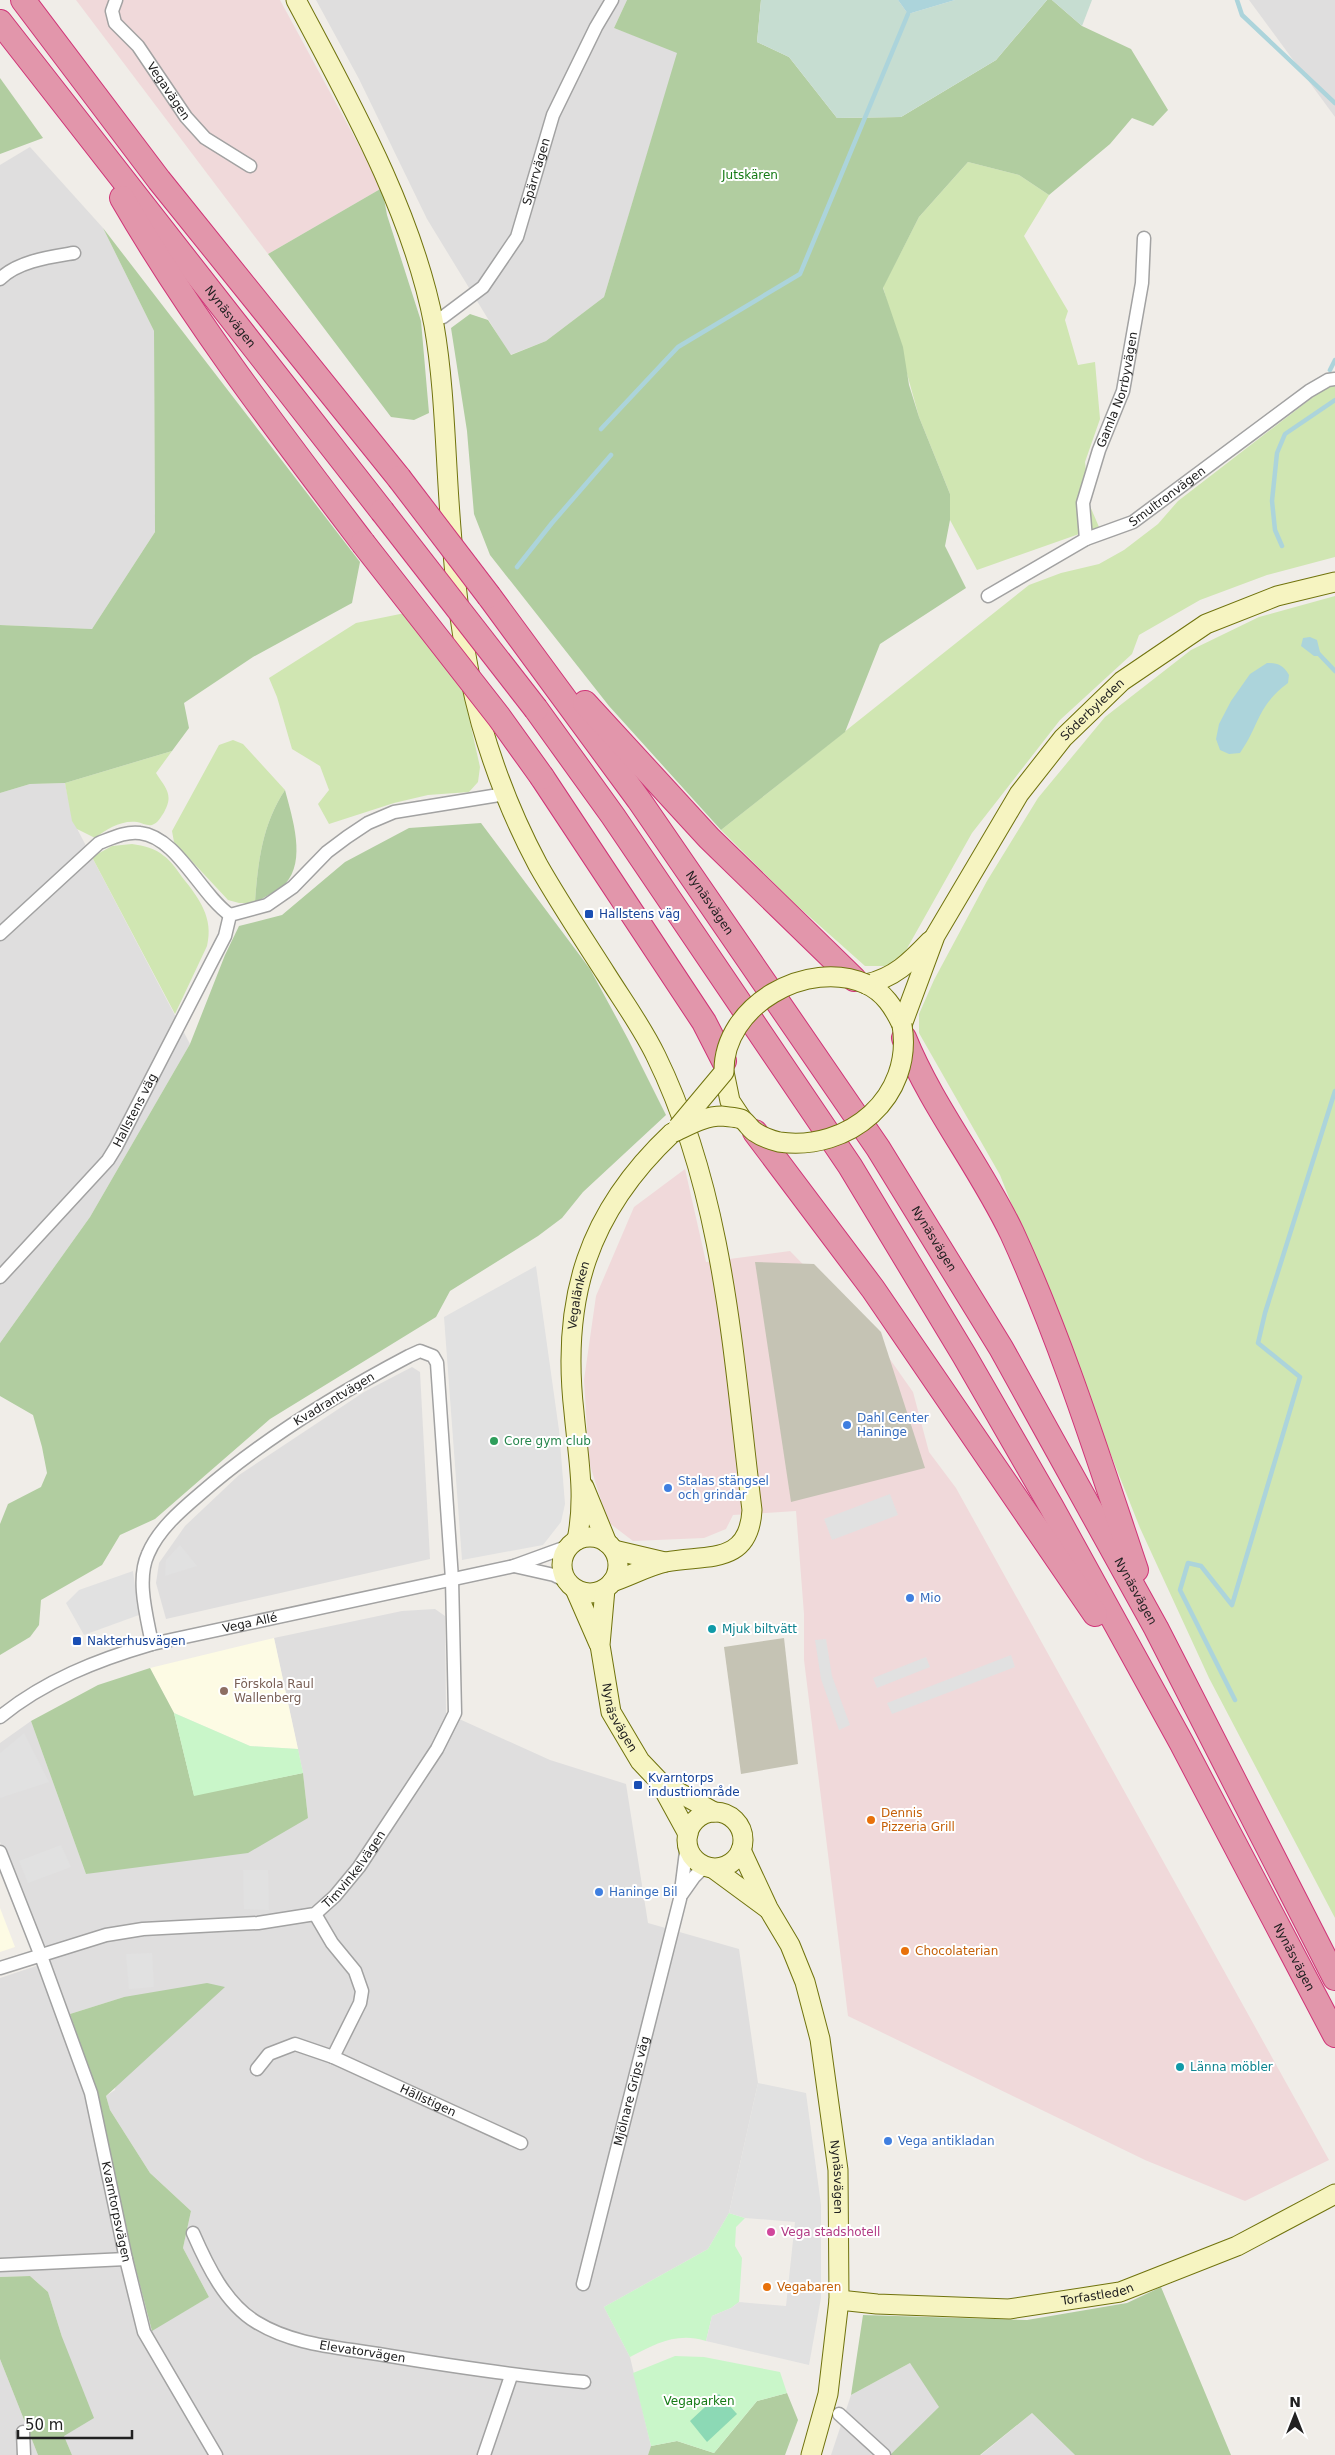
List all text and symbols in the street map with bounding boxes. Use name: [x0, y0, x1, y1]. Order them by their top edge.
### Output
street label: Vegavägen: [144, 59, 193, 123]
street label: Spärrvägen: [520, 136, 553, 207]
park label: Jutskären: [721, 168, 778, 182]
street label: Nynäsvägen: [202, 283, 259, 350]
street label: Gamla Norrbyvägen: [1094, 331, 1140, 450]
street label: Smultronvägen: [1126, 464, 1208, 530]
street label: Söderbyleden: [1058, 676, 1127, 743]
street label: Nynäsvägen: [683, 868, 736, 938]
place label: Hallstens väg: [599, 907, 680, 921]
marker: Hallstens väg: [583, 908, 595, 920]
street label: Hallstens väg: [110, 1071, 160, 1149]
street label: Nynäsvägen: [908, 1203, 959, 1274]
street label: Vegalänken: [565, 1259, 593, 1330]
street label: Kvadrantvägen: [291, 1369, 377, 1429]
place label: Dahl Center Haninge: [857, 1411, 929, 1439]
marker: Dahl Center Haninge: [841, 1419, 853, 1431]
place label: Core gym club: [504, 1434, 591, 1448]
marker: Core gym club: [488, 1435, 500, 1447]
place label: Stalas stängsel och grindar: [678, 1474, 769, 1502]
marker: Stalas stängsel och grindar: [662, 1482, 674, 1494]
street label: Nynäsvägen: [1111, 1555, 1160, 1627]
place label: Mio: [920, 1591, 941, 1605]
marker: Mio: [904, 1592, 916, 1604]
street label: Vega Allé: [221, 1610, 279, 1636]
place label: Mjuk biltvätt: [722, 1622, 797, 1636]
marker: Mjuk biltvätt: [706, 1623, 718, 1635]
place label: Nakterhusvägen: [87, 1634, 186, 1648]
marker: Nakterhusvägen: [71, 1635, 83, 1647]
place label: Förskola Raul Wallenberg: [234, 1677, 314, 1705]
street label: Nynäsvägen: [599, 1682, 640, 1754]
marker: Förskola Raul Wallenberg: [218, 1685, 230, 1697]
place label: Kvarntorps industriområde: [648, 1771, 740, 1799]
marker: Kvarntorps industriområde: [632, 1779, 644, 1791]
place label: Dennis Pizzeria Grill: [881, 1806, 955, 1834]
marker: Dennis Pizzeria Grill: [865, 1814, 877, 1826]
street label: Timvinkelvägen: [319, 1828, 388, 1912]
place label: Haninge Bil: [609, 1885, 678, 1899]
marker: Haninge Bil: [593, 1886, 605, 1898]
street label: Nynäsvägen: [1271, 1921, 1318, 1993]
place label: Chocolaterian: [915, 1944, 998, 1958]
marker: Chocolaterian: [899, 1945, 911, 1957]
street label: Mjölnare Grips väg: [611, 2035, 652, 2147]
place label: Länna möbler: [1190, 2060, 1273, 2074]
marker: Länna möbler: [1174, 2061, 1186, 2073]
street label: Hällstigen: [398, 2082, 458, 2119]
place label: Vega antikladan: [898, 2134, 995, 2148]
marker: Vega antikladan: [882, 2135, 894, 2147]
street label: Nynäsvägen: [827, 2139, 845, 2214]
street label: Kvarntorpsvägen: [99, 2160, 133, 2263]
place label: Vega stadshotell: [781, 2225, 880, 2239]
marker: Vega stadshotell: [765, 2226, 777, 2238]
place label: Vegabaren: [777, 2280, 841, 2294]
street label: Torfastleden: [1059, 2280, 1136, 2308]
marker: Vegabaren: [761, 2281, 773, 2293]
street label: Elevatorvägen: [318, 2338, 407, 2365]
north arrow: [1270, 2390, 1320, 2440]
park label: Vegaparken: [663, 2394, 735, 2408]
text: N: [1289, 2394, 1301, 2410]
scale bar: [18, 2408, 131, 2440]
text: 50 m: [25, 2416, 63, 2434]

